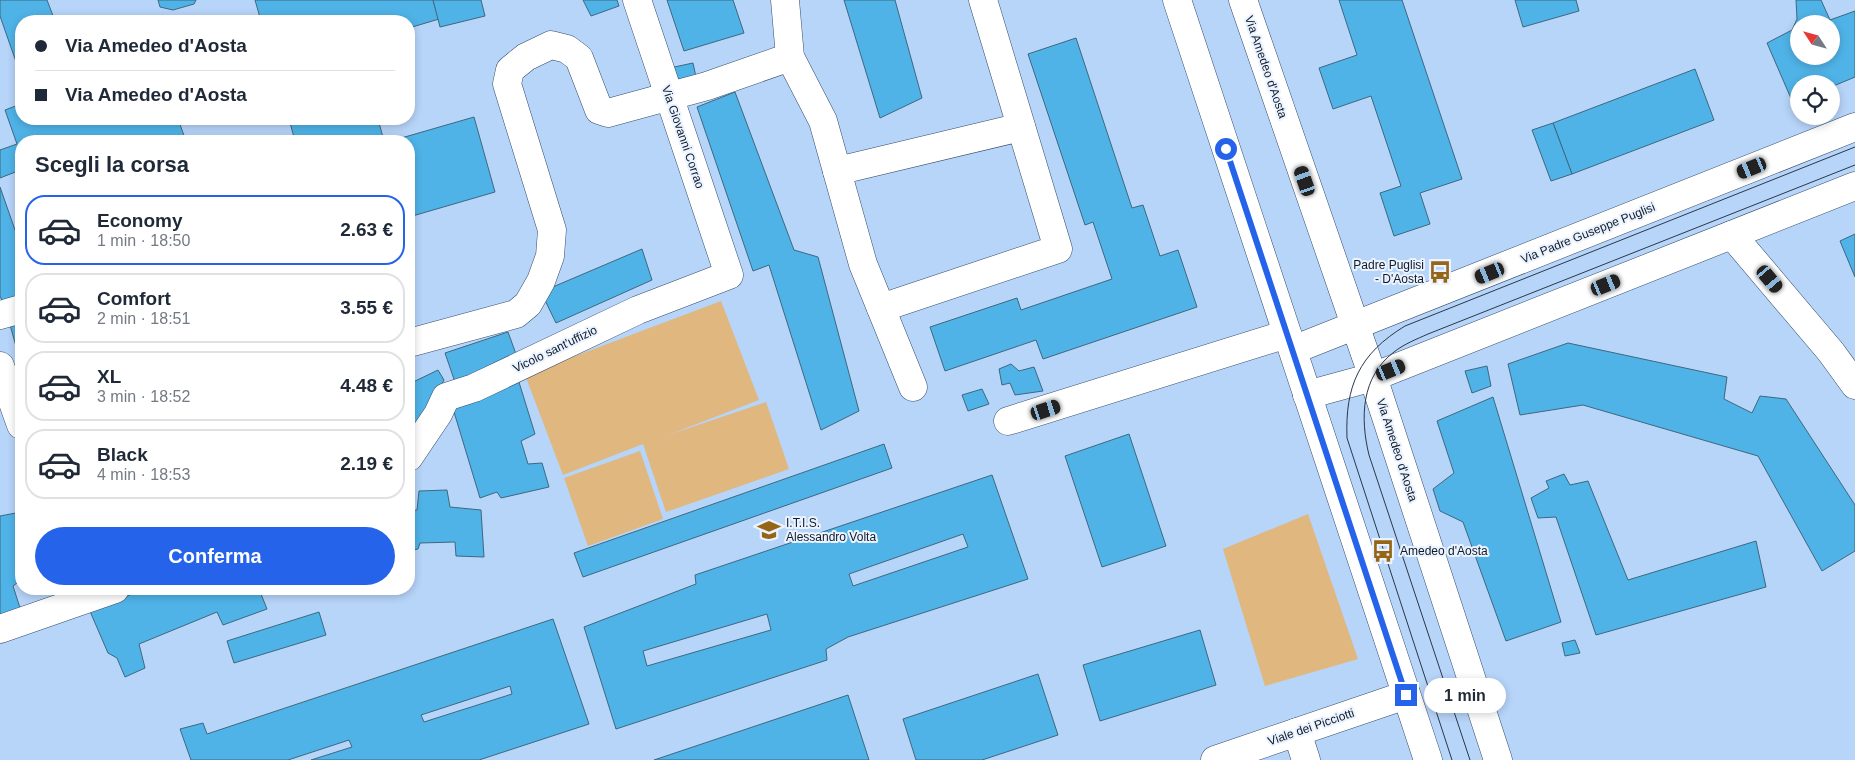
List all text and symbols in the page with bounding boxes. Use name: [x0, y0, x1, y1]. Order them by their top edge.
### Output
street label: Via Amedeo d'Aosta: [1242, 14, 1290, 120]
north arrow: [1790, 15, 1840, 65]
map controls: [1790, 15, 1840, 125]
text: Via Amedeo d'Aosta: [65, 35, 247, 56]
button: locate: [1790, 75, 1840, 125]
text: Via Amedeo d'Aosta: [65, 84, 247, 105]
street label: Via Giovanni Corrao: [659, 84, 707, 191]
route start: [1215, 138, 1237, 160]
text: Scegli la corsa: [35, 152, 189, 177]
car: [1735, 155, 1768, 181]
car: [1293, 164, 1316, 198]
street label: Via Padre Guseppe Puglisi: [1519, 200, 1657, 266]
icon: car: [37, 208, 82, 253]
text: Economy: [97, 210, 183, 231]
text: 2.63 €: [340, 219, 393, 240]
text: 1 min · 18:50: [97, 232, 190, 249]
place label: Padre Puglisi - D'Aosta: [1353, 258, 1424, 286]
bus stop icon: Padre Puglisi - D'Aosta: [1427, 259, 1453, 285]
car: [1473, 260, 1506, 286]
car: [1754, 263, 1785, 295]
car: [1589, 272, 1622, 298]
icon: car: [37, 286, 82, 331]
text: Comfort: [97, 288, 171, 309]
text: 3.55 €: [340, 297, 393, 318]
text: 2 min · 18:51: [97, 310, 190, 327]
street label: Vicolo sant'uffizio: [511, 322, 600, 375]
car: [1374, 357, 1407, 383]
icon: car: [37, 364, 82, 409]
text: XL: [97, 366, 121, 387]
text: 4.48 €: [340, 375, 393, 396]
text: 3 min · 18:52: [97, 388, 190, 405]
street label: Via Amedeo d'Aosta: [1374, 397, 1420, 504]
car: [1029, 398, 1062, 422]
icon: car: [37, 442, 82, 487]
text: Black: [97, 444, 148, 465]
text: 2.19 €: [340, 453, 393, 474]
text: 4 min · 18:53: [97, 466, 190, 483]
place label: I.T.I.S. Alessandro Volta: [786, 516, 876, 544]
school or university icon: I.T.I.S. Alessandro Volta: [756, 517, 782, 543]
button: Conferma: [35, 527, 395, 585]
bus stop icon: Amedeo d'Aosta: [1370, 538, 1396, 564]
place label: Amedeo d'Aosta: [1400, 544, 1488, 558]
callout: 1 min: [1424, 678, 1506, 712]
route end: [1395, 684, 1417, 706]
text: 1 min: [1444, 687, 1486, 704]
street label: Viale dei Picciotti: [1266, 706, 1356, 748]

